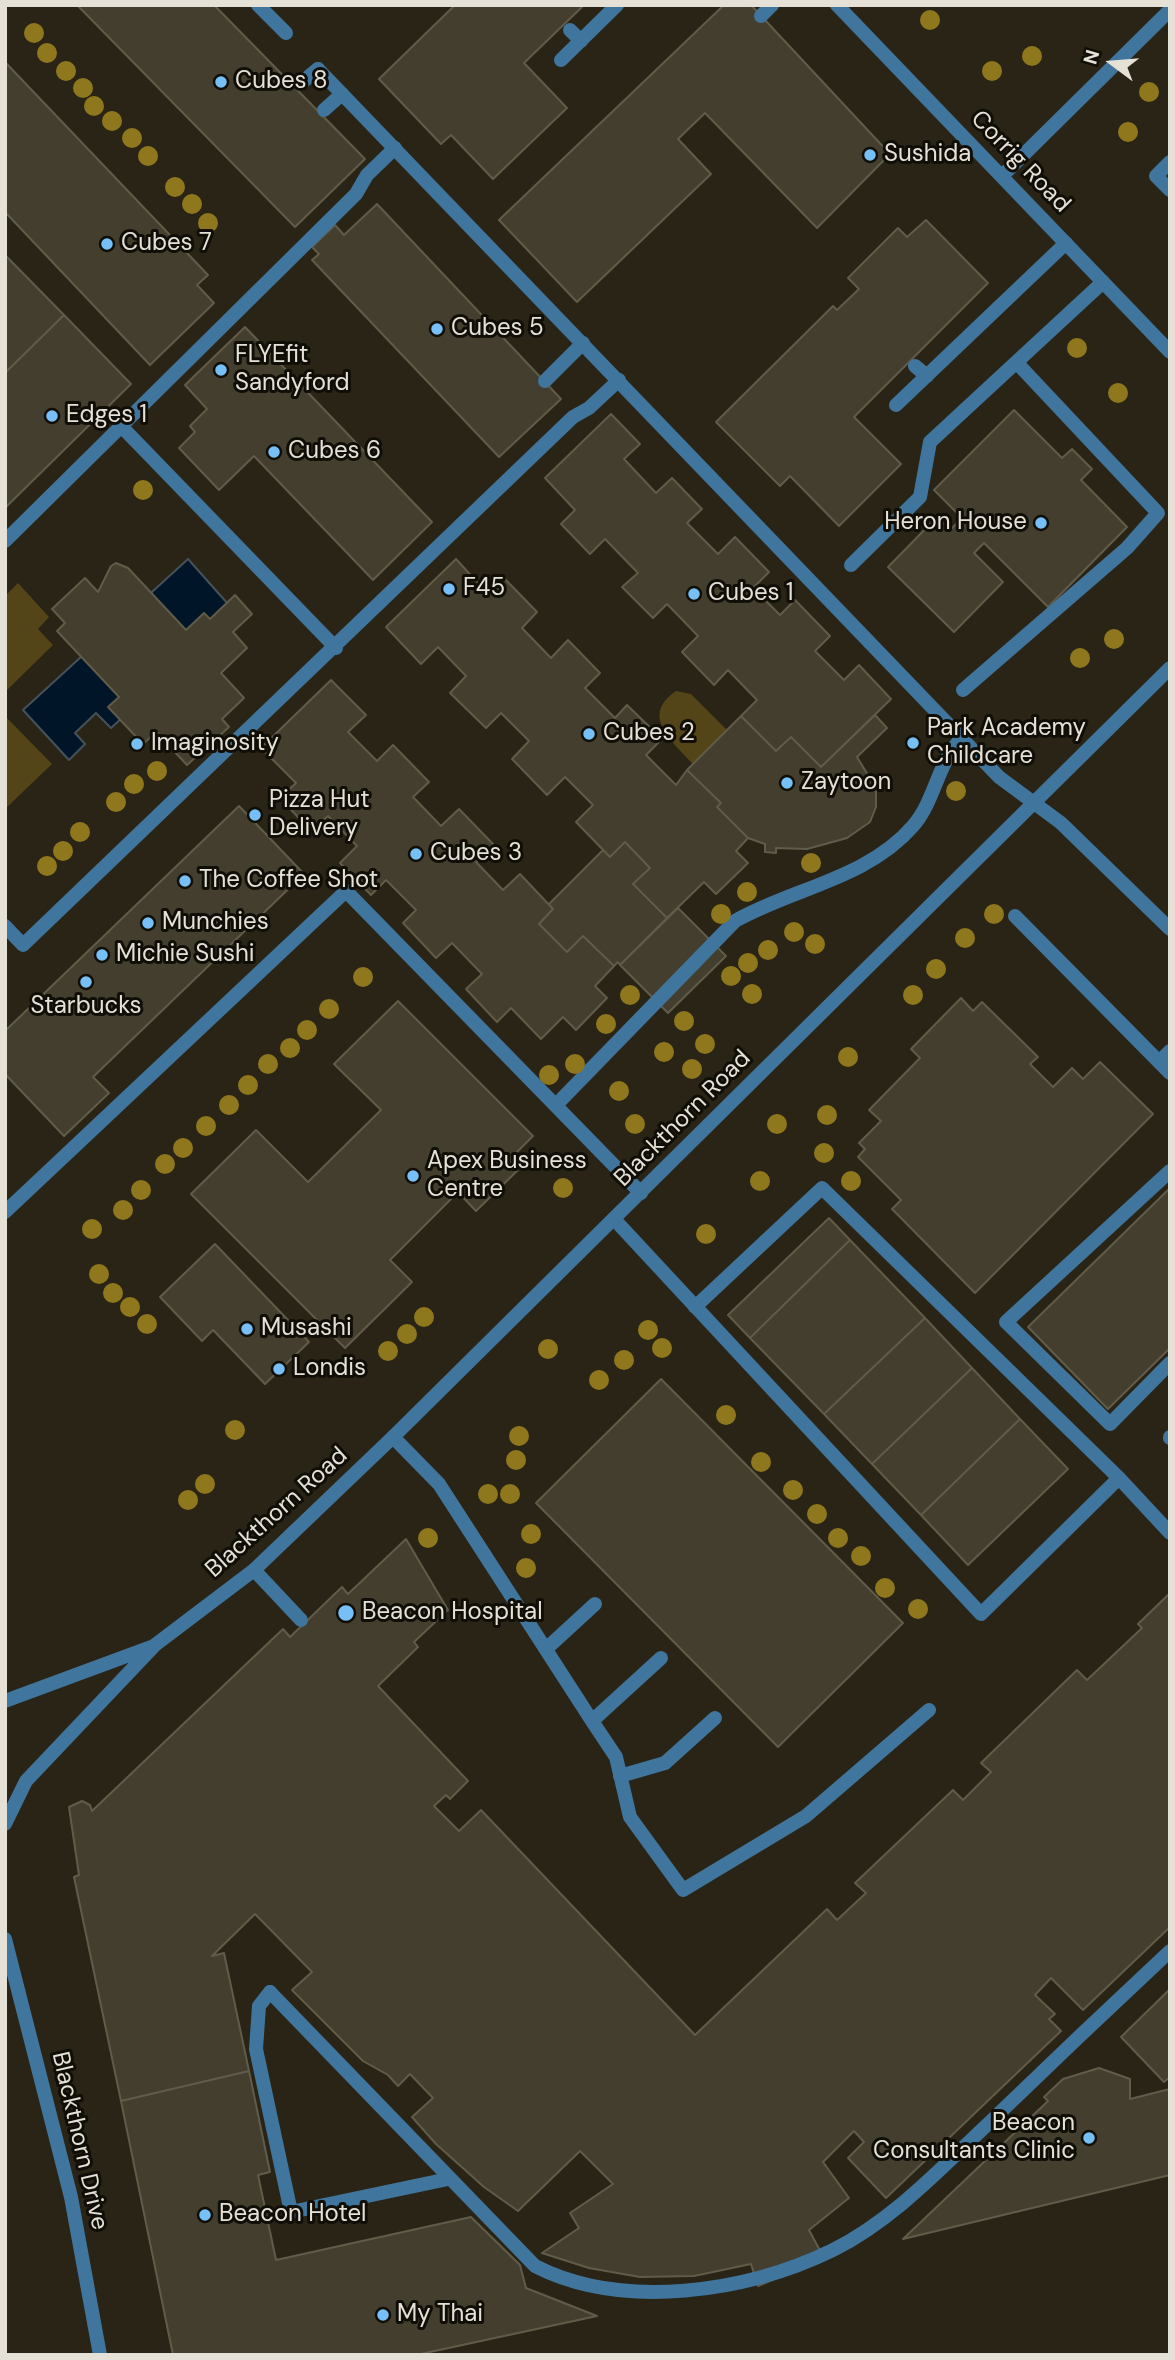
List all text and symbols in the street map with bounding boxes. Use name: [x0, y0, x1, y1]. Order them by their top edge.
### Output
north arrow: [1077, 28, 1147, 98]
text: N: [1077, 47, 1105, 67]
place label: Cubes 8: [235, 68, 328, 96]
marker: Cubes 8: [213, 74, 229, 90]
street label: Corrig Road: [964, 105, 1076, 219]
place label: Sushida: [884, 141, 971, 169]
marker: Sushida: [862, 147, 878, 163]
place label: Cubes 7: [121, 230, 212, 258]
marker: Cubes 7: [99, 236, 115, 252]
place label: Cubes 5: [451, 315, 544, 343]
marker: Cubes 5: [429, 321, 445, 337]
place label: FLYEfit Sandyford: [235, 342, 350, 398]
marker: FLYEfit Sandyford: [213, 362, 229, 378]
place label: Edges 1: [66, 402, 147, 430]
marker: Edges 1: [44, 408, 60, 424]
place label: Cubes 6: [288, 438, 381, 466]
marker: Cubes 6: [266, 444, 282, 460]
place label: Heron House: [884, 509, 1027, 537]
marker: Heron House: [1033, 515, 1049, 531]
place label: F45: [463, 575, 505, 603]
place label: Cubes 1: [708, 580, 794, 608]
marker: F45: [441, 581, 457, 597]
marker: Cubes 1: [686, 586, 702, 602]
place label: Park Academy Childcare: [927, 715, 1086, 771]
place label: Cubes 2: [603, 720, 695, 748]
marker: Cubes 2: [581, 726, 597, 742]
place label: Imaginosity: [151, 730, 279, 758]
marker: Park Academy Childcare: [905, 735, 921, 751]
marker: Imaginosity: [129, 736, 145, 752]
place label: Zaytoon: [801, 769, 891, 797]
marker: Zaytoon: [779, 775, 795, 791]
place label: Pizza Hut Delivery: [269, 787, 370, 843]
marker: Pizza Hut Delivery: [247, 807, 263, 823]
place label: Cubes 3: [430, 840, 522, 868]
marker: Cubes 3: [408, 846, 424, 862]
place label: The Coffee Shot: [199, 867, 378, 895]
marker: The Coffee Shot: [177, 873, 193, 889]
place label: Munchies: [162, 909, 269, 937]
marker: Munchies: [140, 915, 156, 931]
place label: Michie Sushi: [116, 941, 255, 969]
marker: Michie Sushi: [94, 947, 110, 963]
marker: Starbucks: [78, 974, 94, 990]
place label: Starbucks: [30, 993, 142, 1021]
street label: Blackthorn Road: [609, 1045, 757, 1193]
place label: Apex Business Centre: [427, 1148, 587, 1204]
marker: Apex Business Centre: [405, 1168, 421, 1184]
place label: Musashi: [261, 1315, 352, 1343]
marker: Musashi: [239, 1321, 255, 1337]
place label: Londis: [293, 1355, 366, 1383]
marker: Londis: [271, 1361, 287, 1377]
street label: Blackthorn Road: [200, 1442, 354, 1584]
place label: Beacon Hospital: [362, 1599, 543, 1627]
marker: Beacon Hospital: [336, 1603, 356, 1623]
street label: Blackthorn Drive: [44, 2049, 114, 2233]
place label: Beacon Consultants Clinic: [873, 2110, 1075, 2166]
marker: Beacon Consultants Clinic: [1081, 2130, 1097, 2146]
place label: Beacon Hotel: [219, 2201, 366, 2229]
marker: Beacon Hotel: [197, 2207, 213, 2223]
place label: My Thai: [397, 2301, 483, 2329]
marker: My Thai: [375, 2307, 391, 2323]

